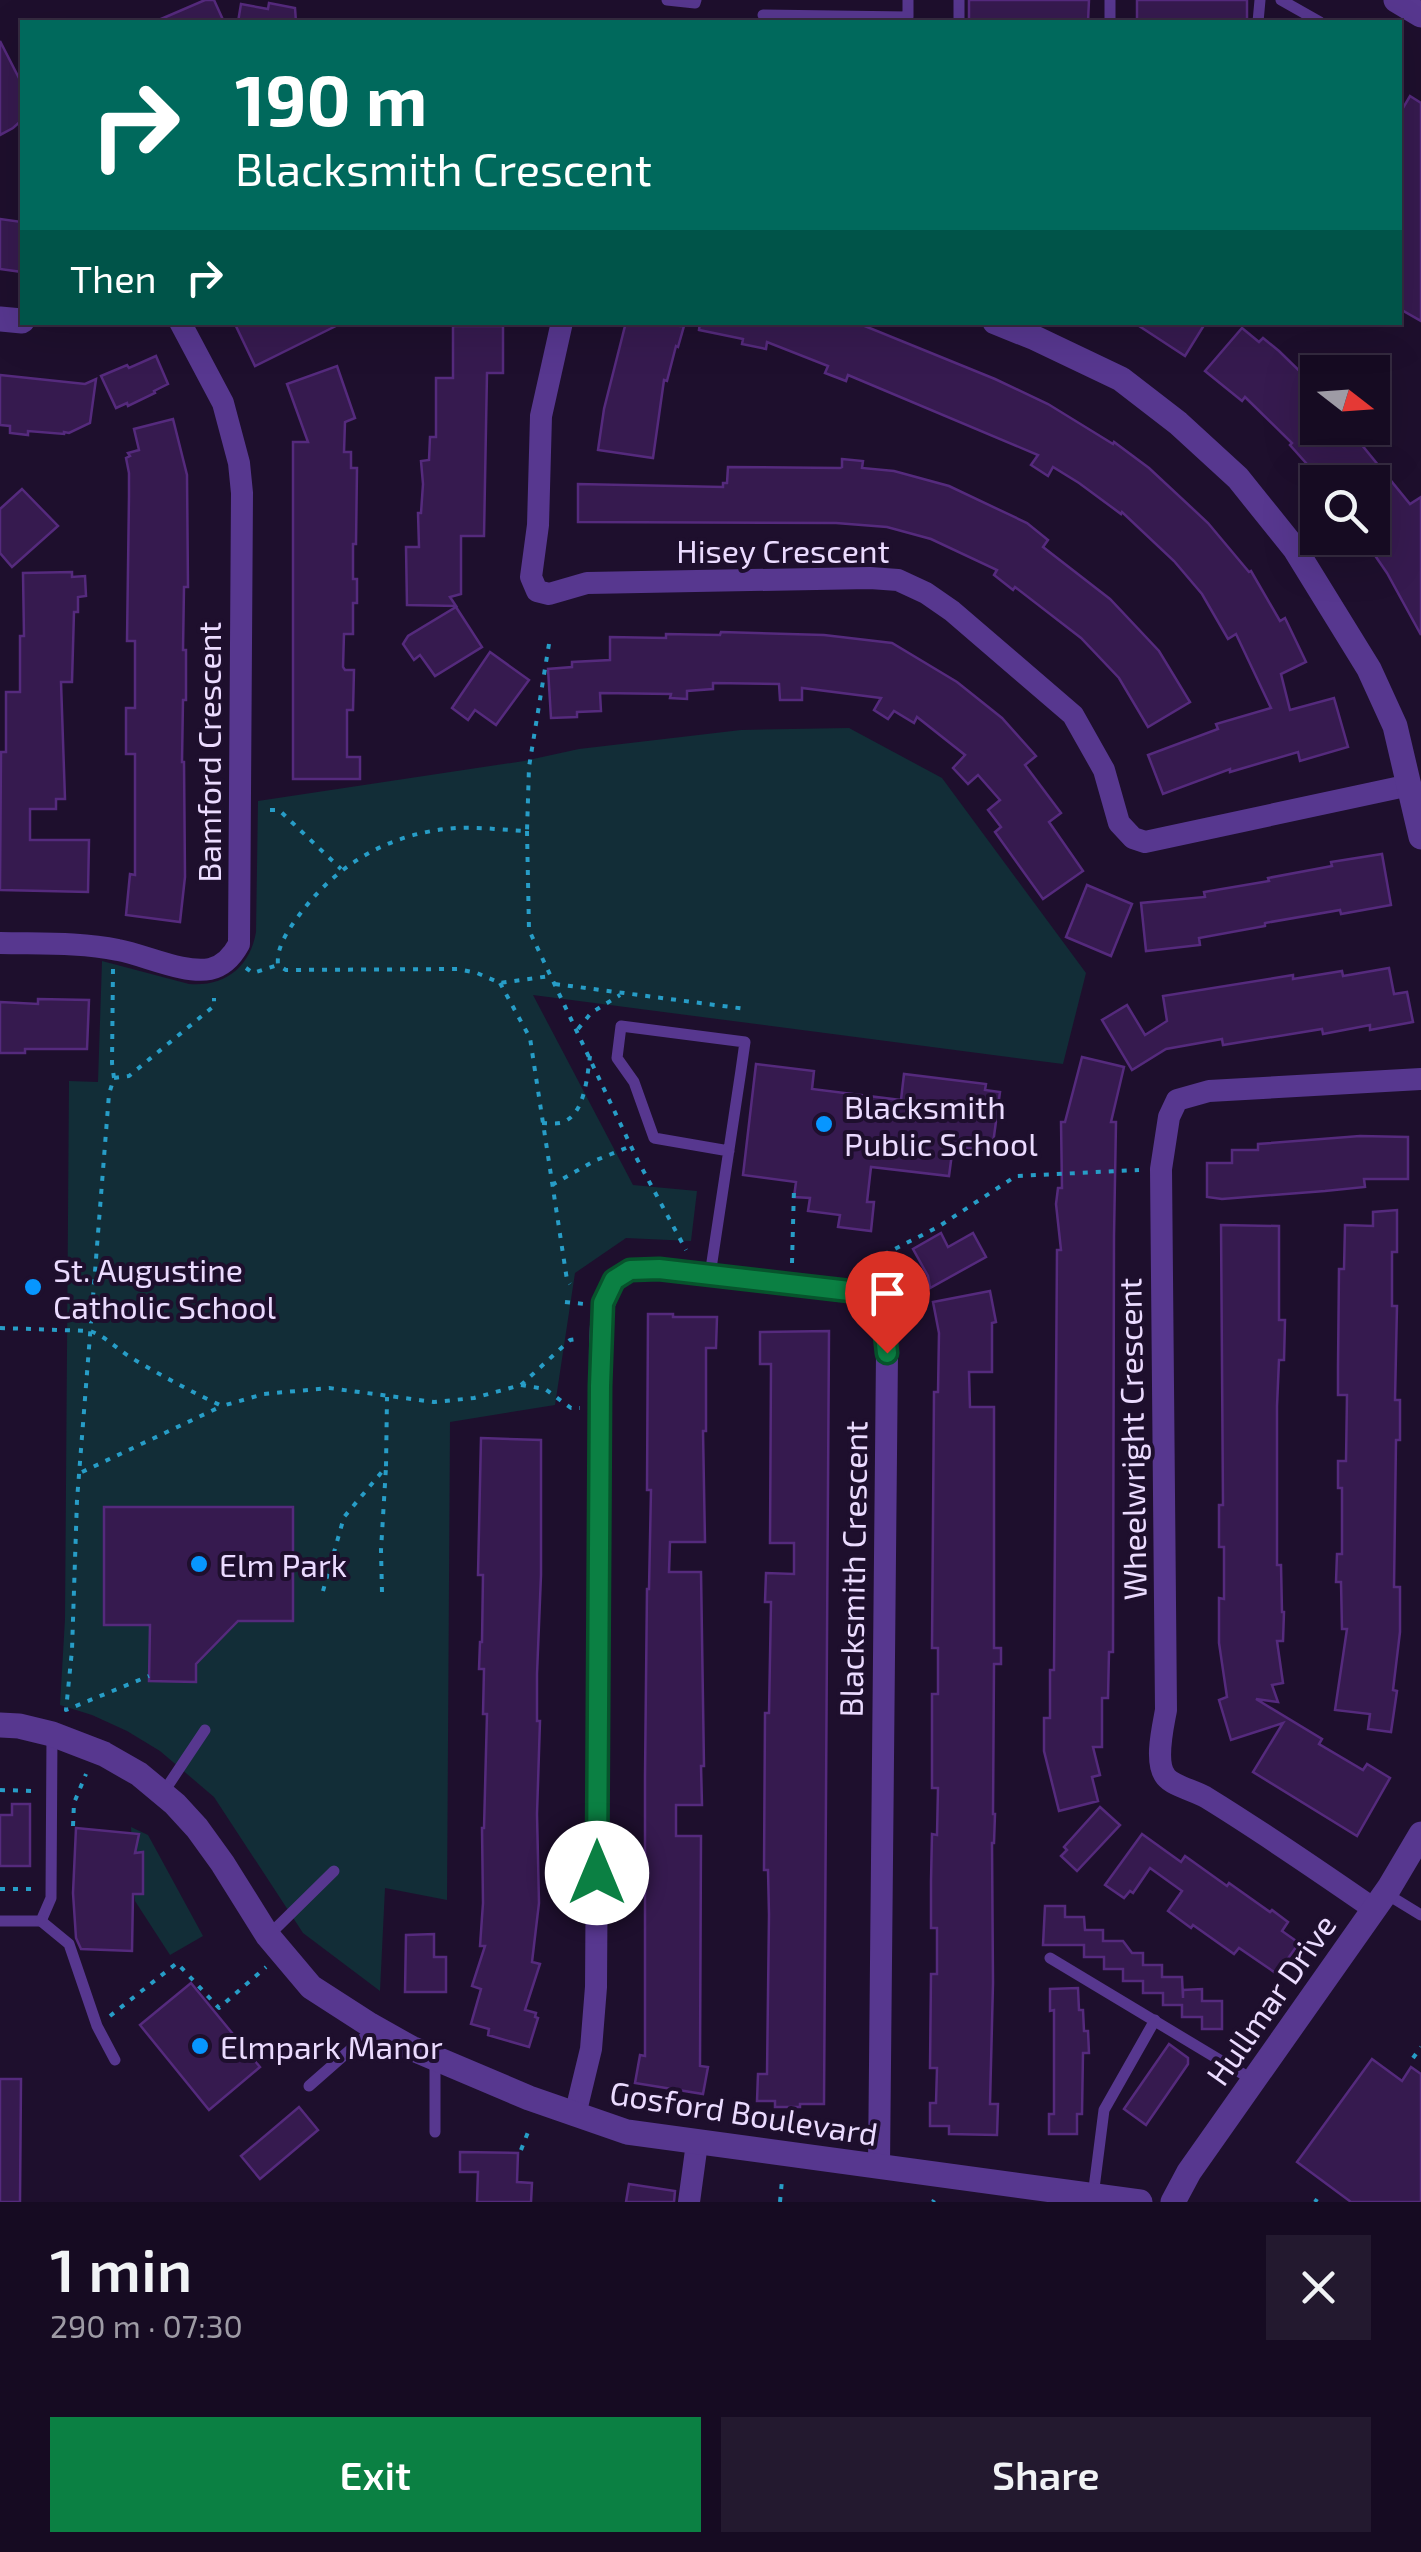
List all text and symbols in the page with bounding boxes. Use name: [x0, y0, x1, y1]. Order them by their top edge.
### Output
text: 190 m: [235, 56, 428, 140]
icon: right: [70, 60, 200, 190]
text: Blacksmith Crescent: [235, 141, 652, 195]
icon: right: [177, 250, 232, 305]
text: Then: [70, 255, 157, 301]
north arrow: [1300, 355, 1390, 445]
map controls: [1300, 355, 1390, 555]
button: search: [1300, 465, 1390, 555]
street label: Hisey Crescent: [676, 531, 890, 569]
street label: Bamford Crescent: [189, 622, 227, 882]
place label: Blacksmith Public School: [844, 1087, 1038, 1162]
marker: Blacksmith Public School: [813, 1113, 835, 1135]
place label: St. Augustine Catholic School: [53, 1250, 277, 1325]
pin: [845, 1251, 930, 1354]
icon: arrive: [860, 1266, 915, 1321]
marker: St. Augustine Catholic School: [22, 1276, 44, 1298]
street label: Wheelwright Crescent: [1109, 1277, 1153, 1601]
street label: Blacksmith Crescent: [830, 1420, 874, 1718]
place label: Elm Park: [219, 1545, 347, 1583]
marker: Elm Park: [188, 1553, 210, 1575]
position arrow: [545, 1821, 649, 1925]
street label: Hullmar Drive: [1197, 1906, 1343, 2092]
place label: Elmpark Manor: [220, 2027, 443, 2065]
marker: Elmpark Manor: [189, 2035, 211, 2057]
street label: Gosford Boulevard: [607, 2072, 881, 2152]
text: 1 min: [50, 2232, 192, 2304]
button: close: [1266, 2235, 1371, 2340]
text: 290 m · 07:30: [50, 2306, 243, 2344]
button: Exit: [50, 2417, 701, 2532]
button: Share: [721, 2417, 1371, 2532]

